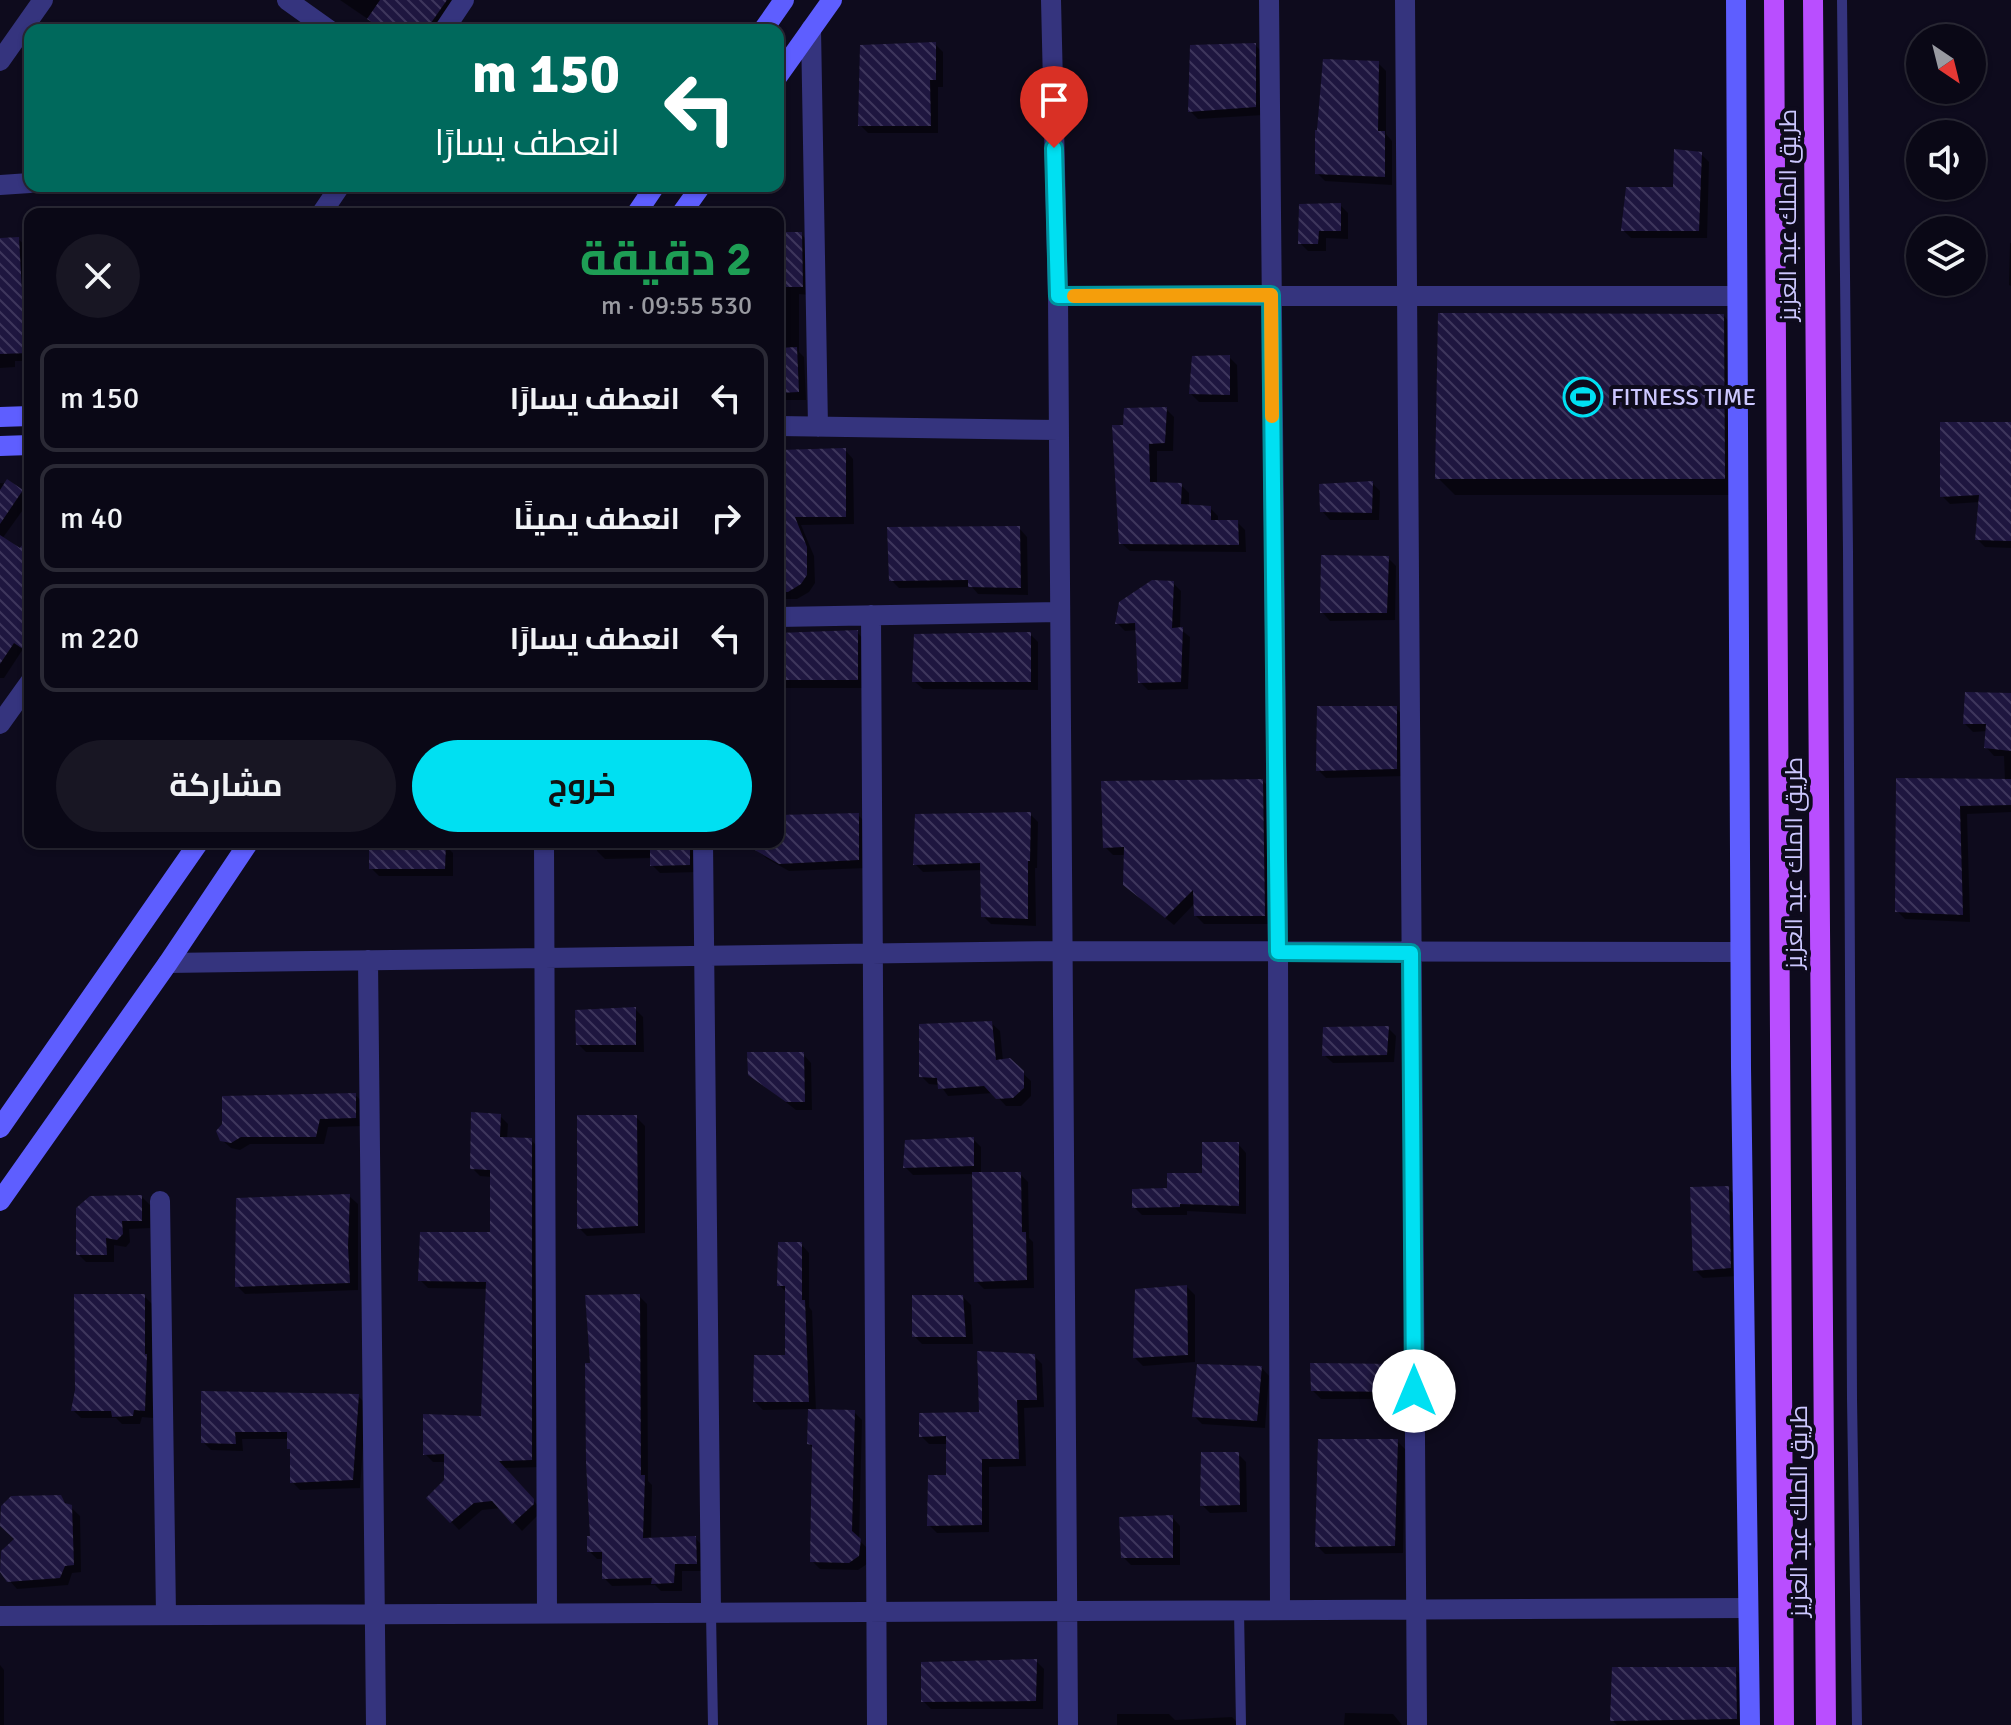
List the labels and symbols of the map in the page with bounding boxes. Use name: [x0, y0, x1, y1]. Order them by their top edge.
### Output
north arrow: [1906, 24, 1986, 104]
pin: [1020, 66, 1088, 148]
street label: طريق الملك عبد العزيز: [1773, 109, 1803, 323]
sports icon: FITNESS TIME: [1562, 376, 1604, 418]
place label: FITNESS TIME: [1611, 382, 1756, 412]
street label: طريق الملك عبد العزيز: [1779, 757, 1809, 971]
position arrow: [1372, 1349, 1456, 1433]
street label: طريق الملك عبد العزيز: [1784, 1405, 1814, 1619]

